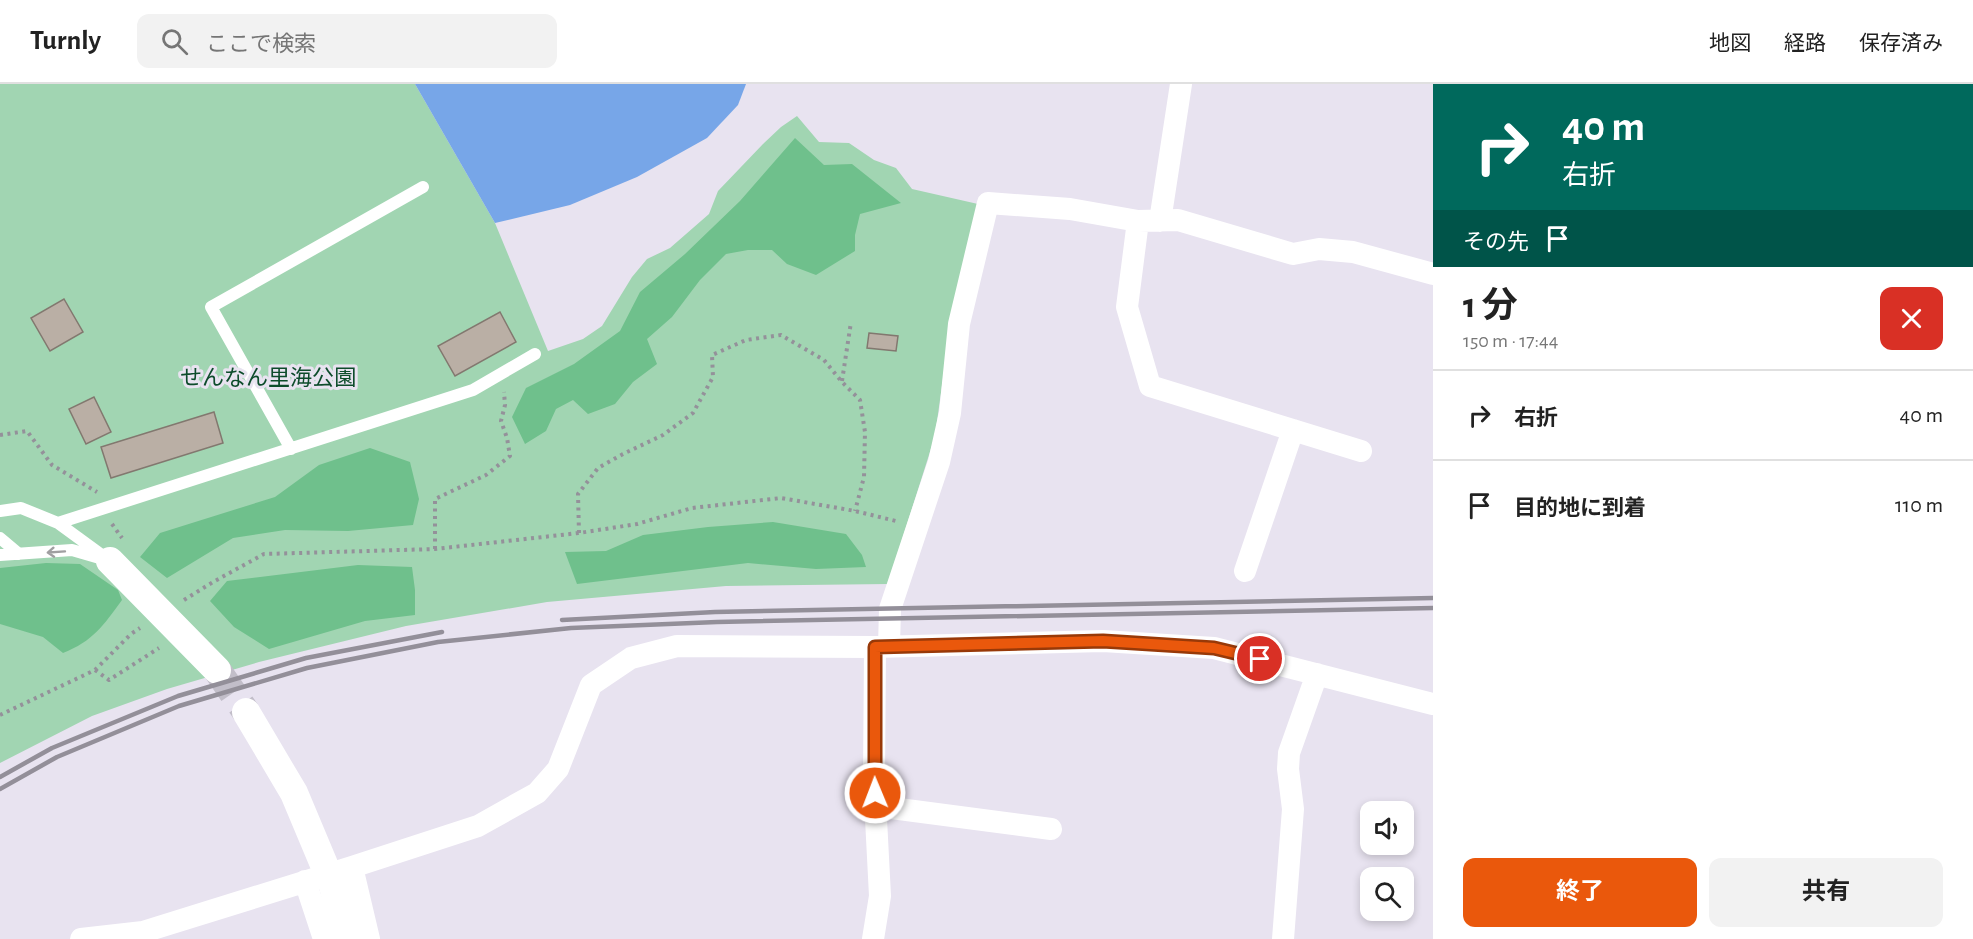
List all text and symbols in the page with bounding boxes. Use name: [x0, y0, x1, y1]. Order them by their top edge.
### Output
search box: [137, 14, 557, 68]
icon: search: [158, 25, 191, 58]
text: Turnly: [30, 27, 101, 55]
text: ここで検索: [206, 33, 316, 55]
text: 地図: [1709, 33, 1751, 54]
text: 経路: [1784, 33, 1826, 54]
text: 保存済み: [1859, 33, 1943, 54]
text: 40 m: [1562, 106, 1645, 148]
icon: right: [1463, 108, 1541, 186]
text: 右折: [1562, 162, 1616, 189]
icon: arrive: [1541, 222, 1574, 255]
text: その先: [1463, 231, 1529, 253]
button: close: [1880, 287, 1943, 350]
text: 1 分: [1463, 288, 1517, 324]
text: 150 m · 17:44: [1463, 331, 1558, 351]
park label: せんなん里海公園: [180, 366, 356, 389]
icon: right: [1463, 399, 1496, 432]
text: 40 m: [1900, 404, 1943, 426]
text: 右折: [1514, 407, 1558, 429]
icon: arrive: [1463, 489, 1496, 522]
text: 110 m: [1895, 494, 1943, 516]
text: 目的地に到着: [1514, 497, 1646, 519]
one-way arrow: [46, 546, 66, 557]
pin: [1234, 633, 1285, 684]
icon: arrive: [1243, 642, 1276, 675]
position arrow: [843, 761, 907, 825]
map controls: [1360, 801, 1414, 921]
button: sound: [1360, 801, 1414, 855]
button: 終了: [1463, 858, 1697, 927]
button: 共有: [1709, 858, 1943, 927]
button: search: [1360, 867, 1414, 921]

